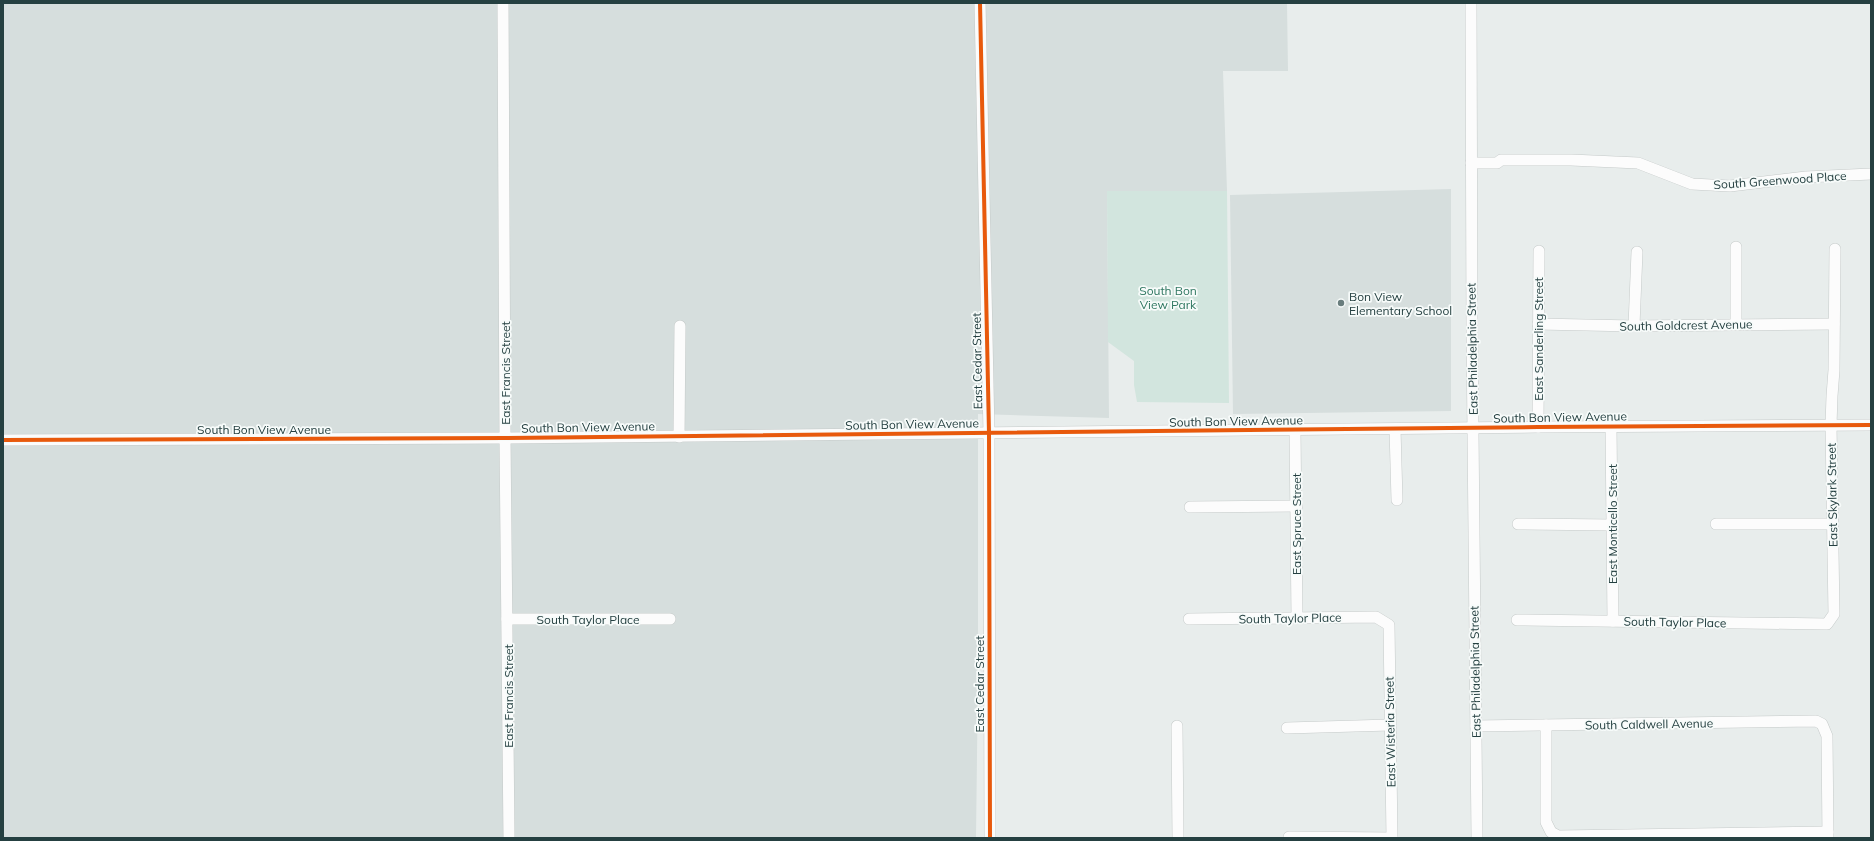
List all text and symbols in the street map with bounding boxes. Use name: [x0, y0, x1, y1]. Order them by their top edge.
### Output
street label: South Greenwood Place: [1713, 168, 1847, 192]
street label: East Sanderling Street: [1531, 277, 1546, 401]
park label: South Bon View Park: [1139, 283, 1197, 312]
street label: East Philadelphia Street: [1463, 283, 1481, 415]
place label: Bon View Elementary School: [1349, 289, 1452, 318]
marker: Bon View Elementary School: [1336, 298, 1346, 308]
street label: East Cedar Street: [969, 312, 985, 410]
street label: South Goldcrest Avenue: [1619, 316, 1753, 334]
street label: East Francis Street: [498, 321, 513, 425]
street label: South Bon View Avenue: [1493, 408, 1627, 426]
street label: South Bon View Avenue: [1169, 412, 1303, 430]
street label: South Bon View Avenue: [845, 415, 979, 433]
street label: South Bon View Avenue: [521, 418, 655, 436]
street label: South Bon View Avenue: [197, 422, 331, 437]
street label: East Skylark Street: [1824, 443, 1840, 547]
street label: East Monticello Street: [1605, 464, 1620, 584]
street label: East Spruce Street: [1289, 473, 1304, 575]
street label: East Philadelphia Street: [1466, 606, 1484, 738]
street label: South Taylor Place: [1238, 610, 1342, 626]
street label: South Taylor Place: [537, 612, 639, 627]
street label: South Taylor Place: [1623, 614, 1727, 630]
street label: East Cedar Street: [972, 636, 987, 732]
street label: East Francis Street: [501, 644, 516, 748]
street label: East Wisteria Street: [1382, 676, 1398, 788]
street label: South Caldwell Avenue: [1585, 715, 1713, 733]

